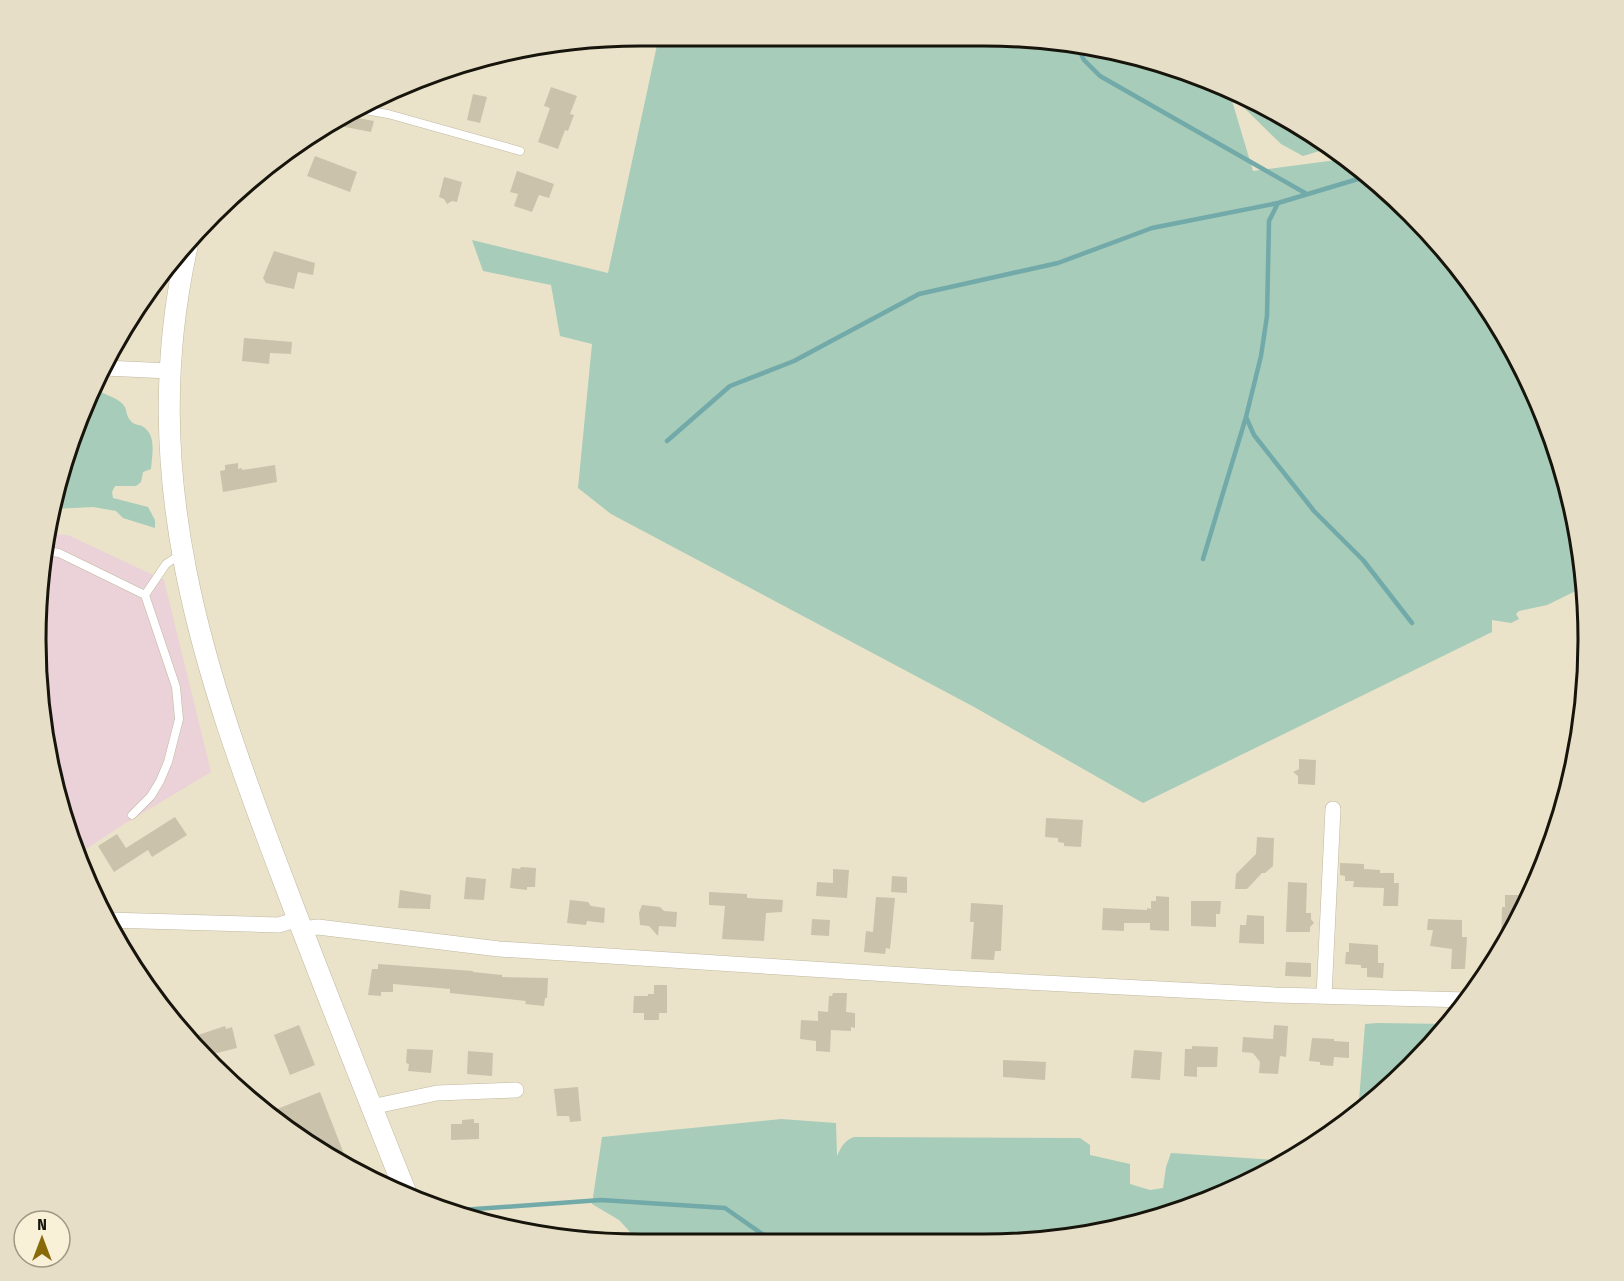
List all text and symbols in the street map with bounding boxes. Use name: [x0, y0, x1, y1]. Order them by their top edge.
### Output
north arrow: [12, 1209, 72, 1269]
text: N: [37, 1215, 47, 1234]

